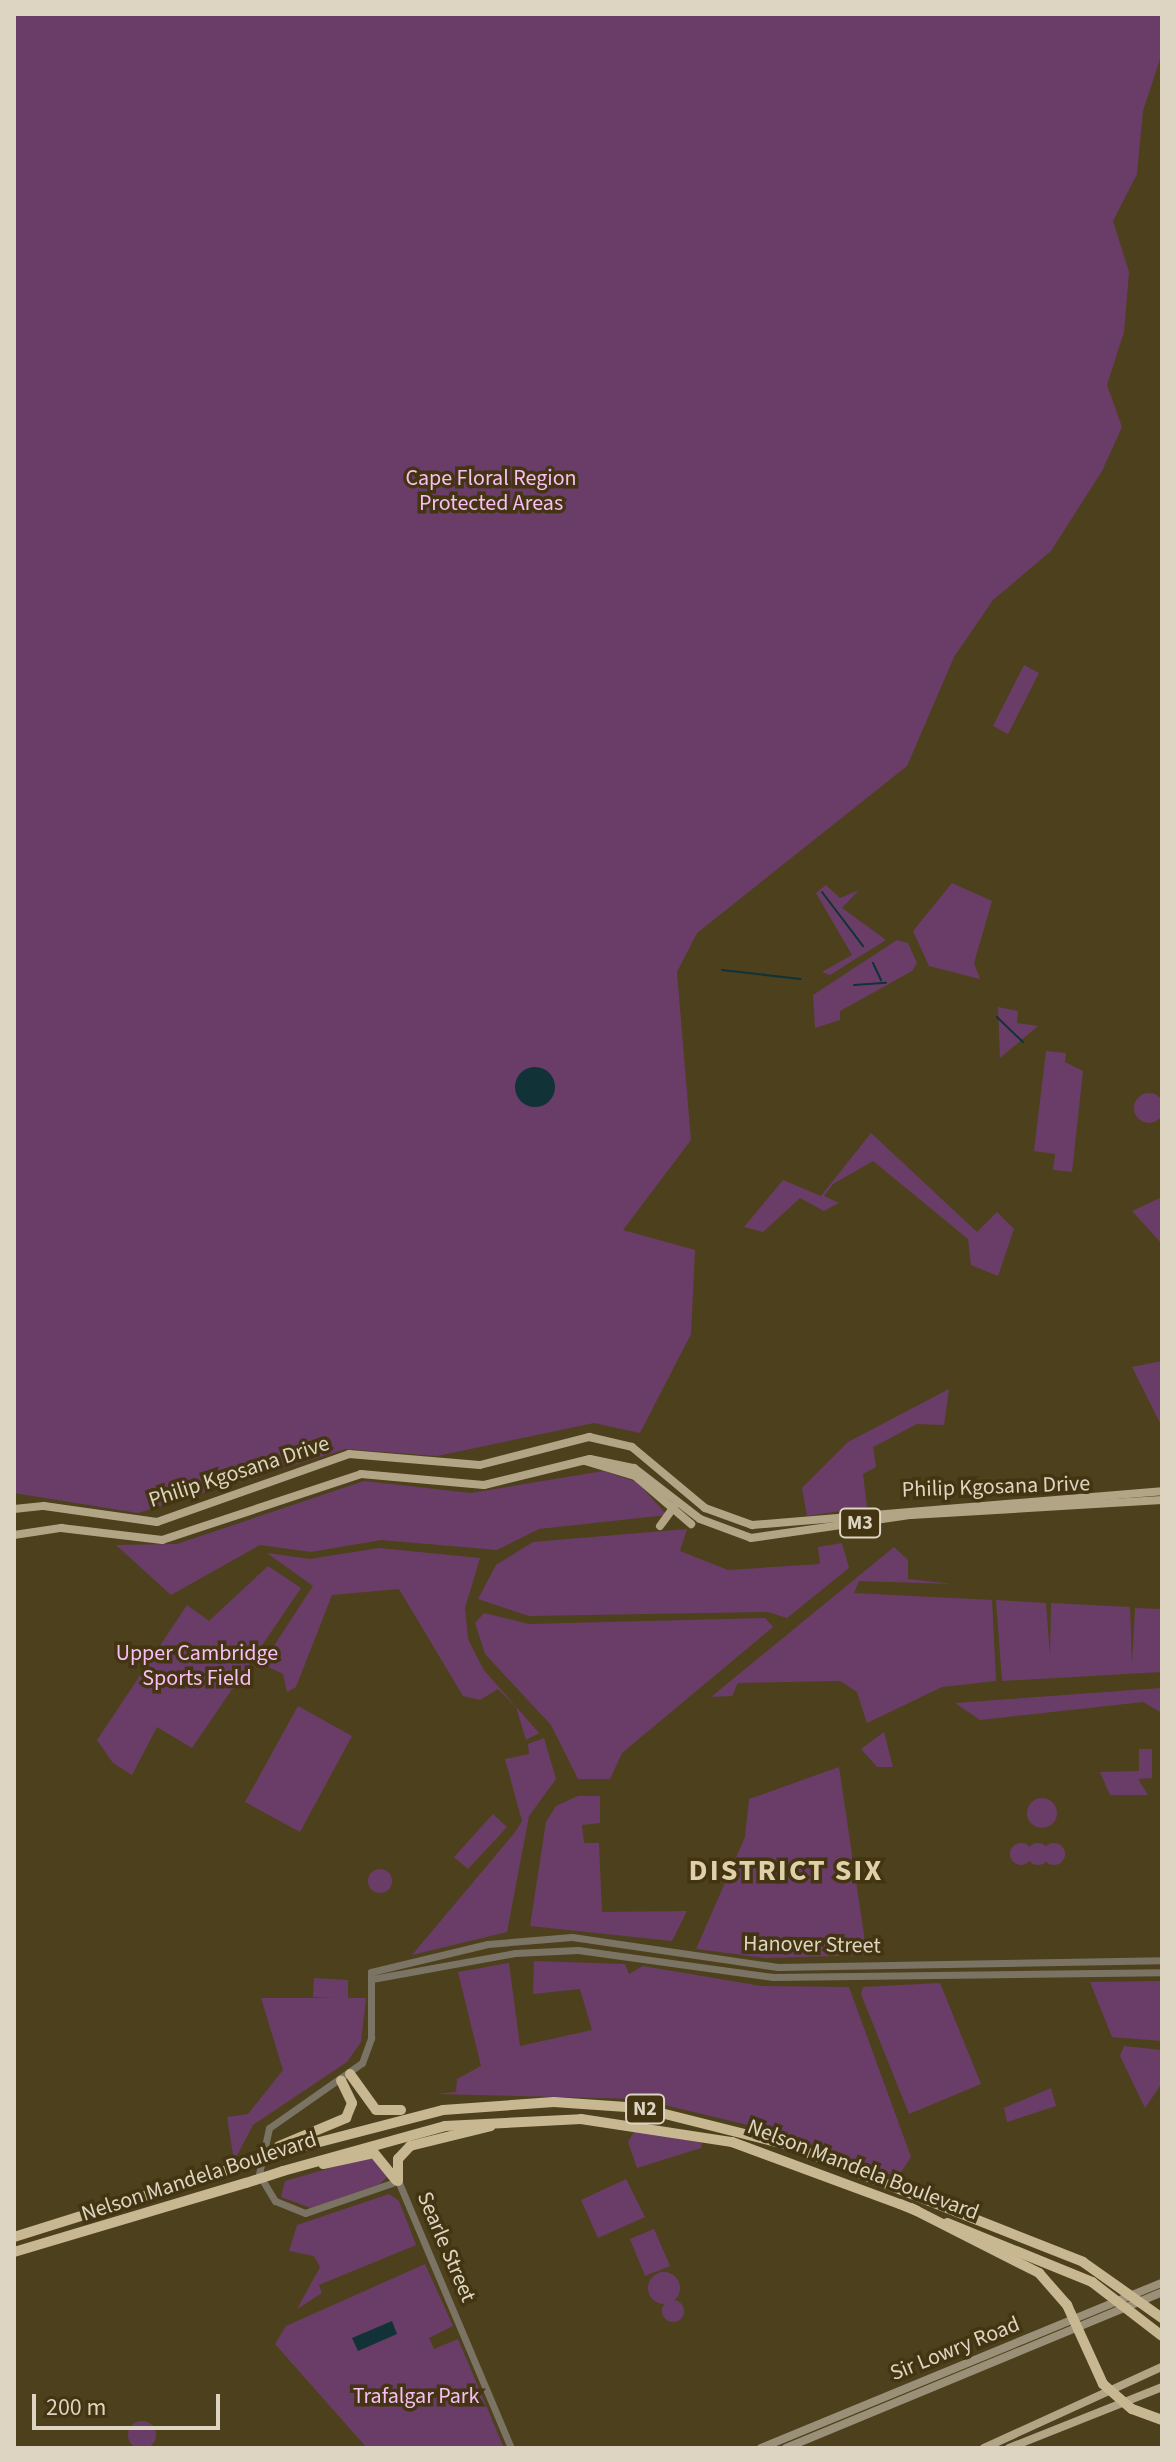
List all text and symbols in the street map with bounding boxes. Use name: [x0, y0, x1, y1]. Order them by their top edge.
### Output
park label: Cape Floral Region Protected Areas: [405, 465, 577, 516]
street label: Philip Kgosana Drive: [145, 1430, 333, 1514]
street label: Philip Kgosana Drive: [901, 1471, 1091, 1503]
road number: M3: [838, 1507, 882, 1539]
park label: Upper Cambridge Sports Field: [116, 1640, 278, 1692]
district label: DISTRICT SIX: [689, 1853, 883, 1889]
street label: Hanover Street: [743, 1931, 881, 1959]
road number: N2: [625, 2093, 665, 2125]
street label: Nelson Mandela Boulevard: [744, 2114, 982, 2226]
street label: Nelson Mandela Boulevard: [78, 2126, 320, 2228]
street label: Searle Street: [411, 2188, 481, 2306]
street label: Sir Lowry Road: [886, 2311, 1024, 2387]
scale bar: [36, 2378, 224, 2428]
park label: Trafalgar Park: [353, 2384, 479, 2410]
text: 200 m: [46, 2390, 106, 2425]

